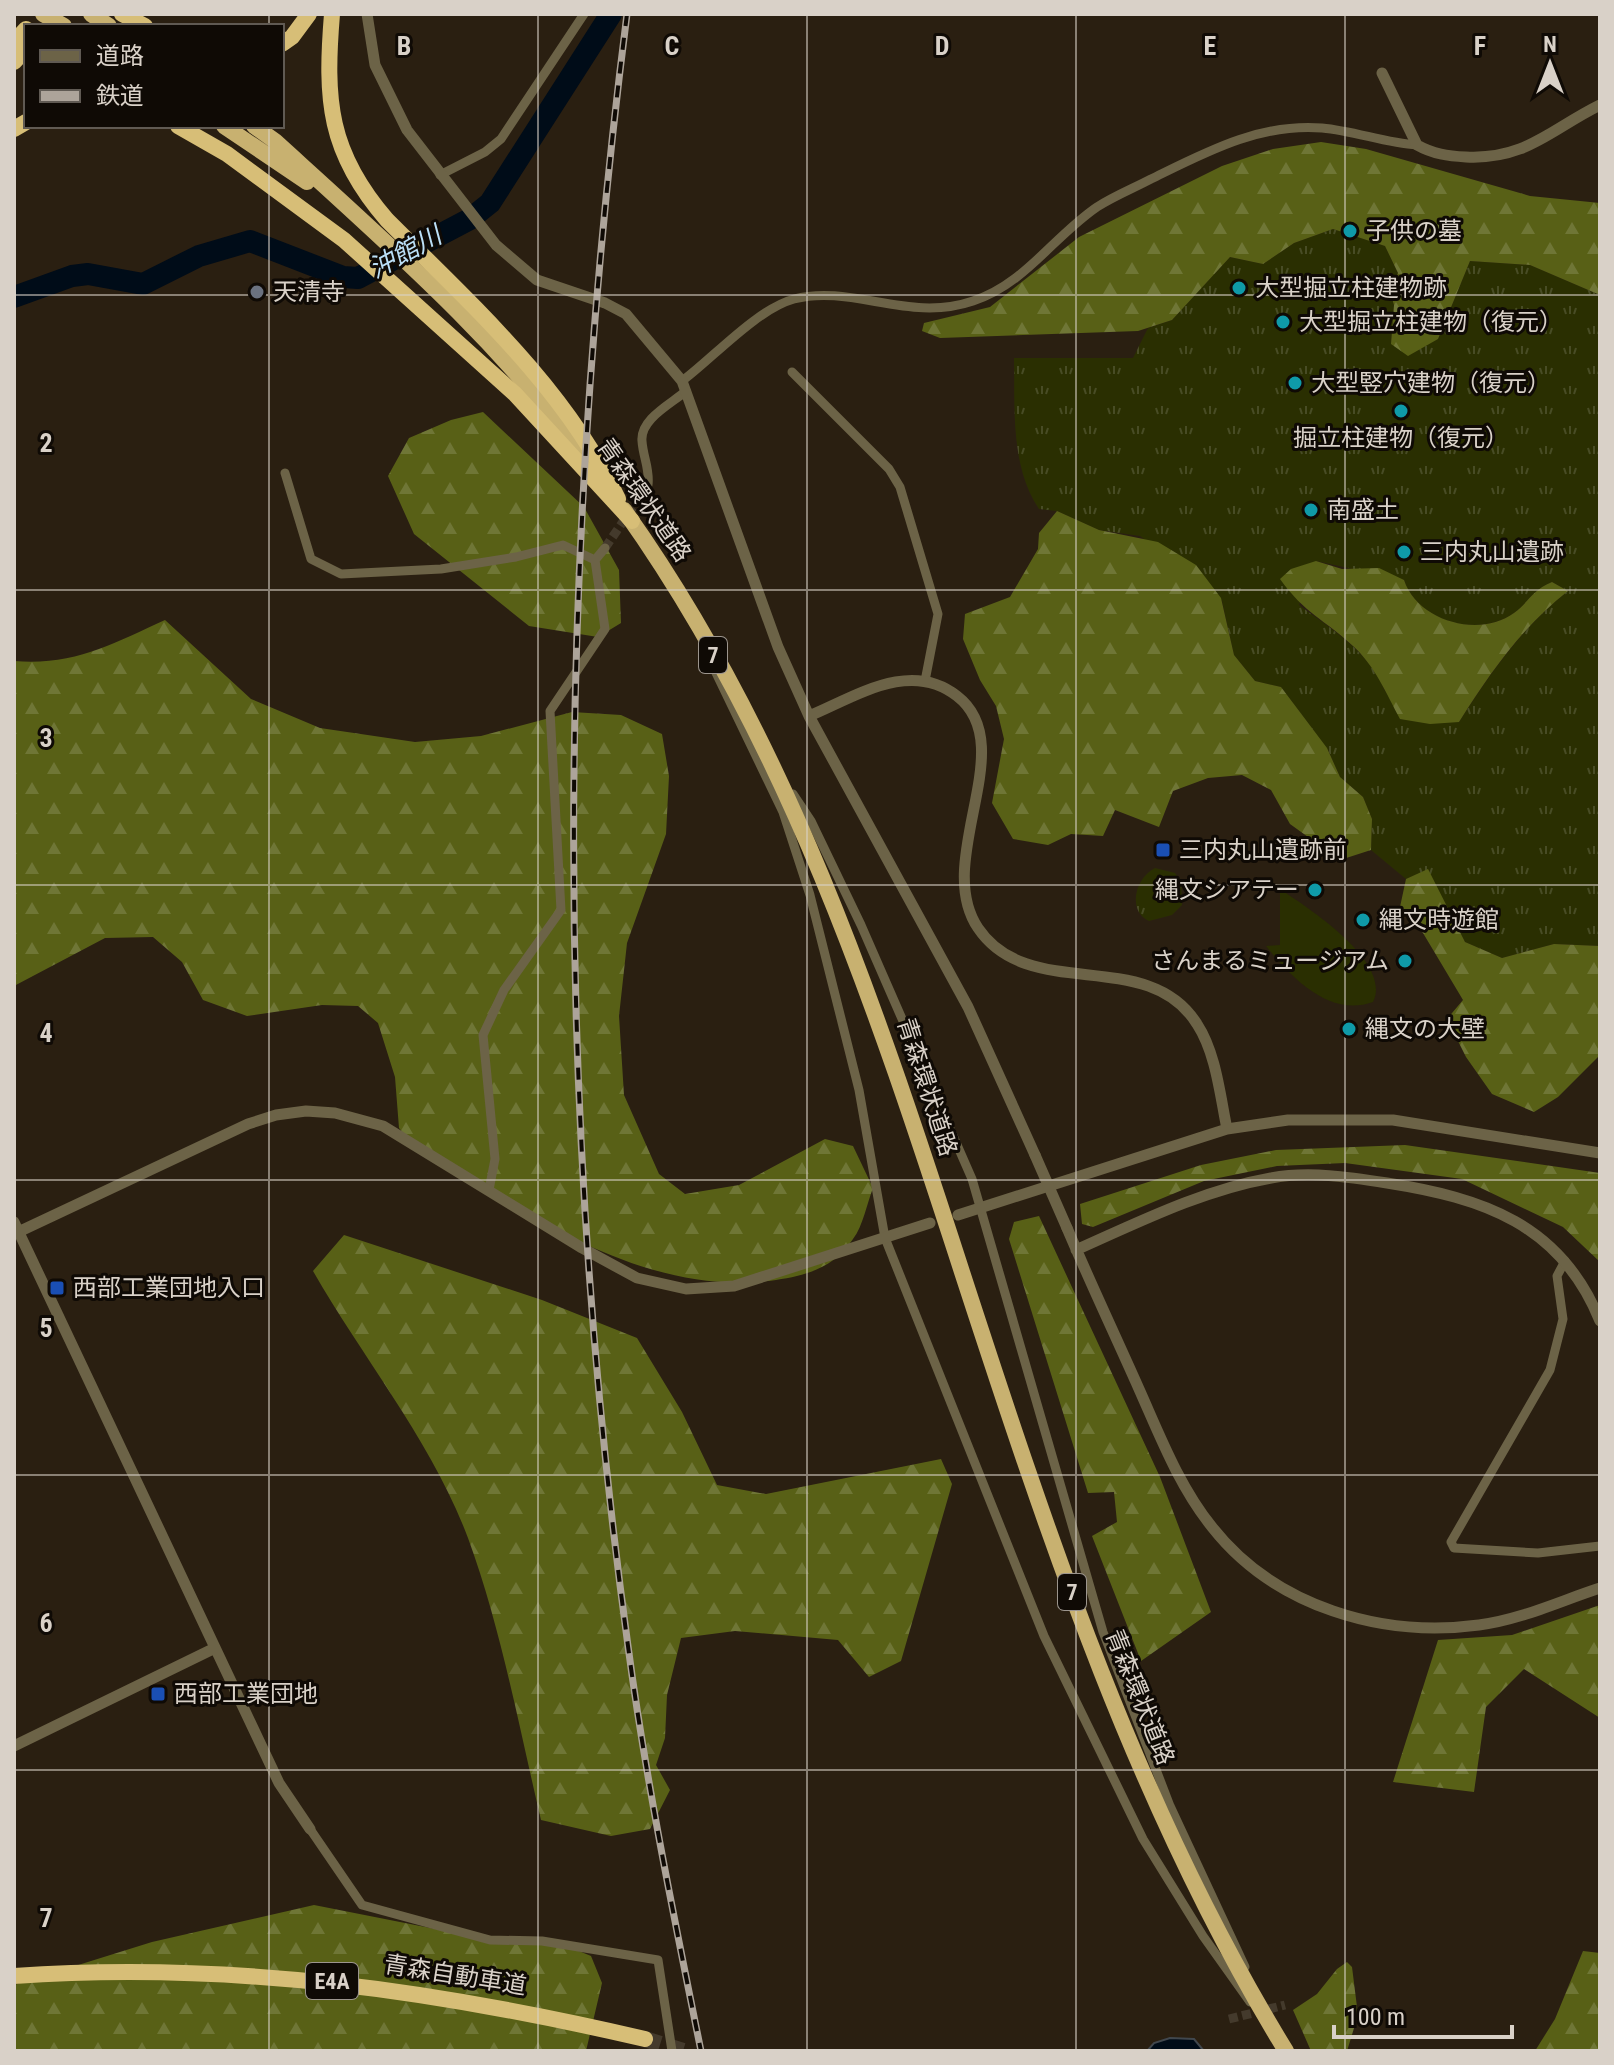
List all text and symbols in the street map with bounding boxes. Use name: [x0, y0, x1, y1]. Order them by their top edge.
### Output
legend: [24, 24, 284, 128]
north arrow: [1510, 24, 1590, 104]
text: B: [397, 31, 411, 61]
text: C: [665, 31, 680, 61]
text: D: [935, 31, 949, 61]
text: E: [1204, 31, 1217, 61]
text: F: [1474, 31, 1486, 61]
text: N: [1543, 32, 1557, 57]
text: 道路: [96, 42, 144, 70]
text: 鉄道: [96, 82, 144, 110]
place label: 子供の墓: [1366, 217, 1462, 245]
water label: 沖館川: [364, 219, 449, 284]
marker: 子供の墓: [1341, 222, 1359, 240]
place label: 大型掘立柱建物跡: [1255, 274, 1447, 302]
place label: 天清寺: [273, 278, 345, 306]
marker: 大型掘立柱建物跡: [1230, 279, 1248, 297]
marker: 天清寺: [248, 283, 266, 301]
place label: 大型掘立柱建物（復元）: [1299, 308, 1563, 336]
marker: 大型掘立柱建物（復元）: [1274, 313, 1292, 331]
place label: 大型竪穴建物（復元）: [1311, 369, 1551, 397]
marker: 大型竪穴建物（復元）: [1286, 374, 1304, 392]
marker: 掘立柱建物（復元）: [1392, 402, 1410, 420]
place label: 掘立柱建物（復元）: [1293, 424, 1509, 452]
text: 2: [39, 428, 53, 458]
street label: 青森環状道路: [591, 433, 697, 567]
place label: 南盛土: [1327, 496, 1399, 524]
marker: 南盛土: [1302, 501, 1320, 519]
place label: 三内丸山遺跡: [1420, 538, 1564, 566]
marker: 三内丸山遺跡: [1395, 543, 1413, 561]
road number: 7: [699, 637, 727, 673]
text: 3: [39, 723, 53, 753]
place label: 三内丸山遺跡前: [1179, 836, 1347, 864]
marker: 三内丸山遺跡前: [1154, 841, 1172, 859]
place label: 縄文シアテー: [1155, 876, 1299, 904]
marker: 縄文シアテー: [1306, 881, 1324, 899]
place label: 縄文時遊館: [1379, 906, 1499, 934]
marker: 縄文時遊館: [1354, 911, 1372, 929]
place label: さんまるミュージアム: [1151, 947, 1389, 975]
marker: さんまるミュージアム: [1396, 952, 1414, 970]
street label: 青森環状道路: [891, 1014, 963, 1160]
place label: 縄文の大壁: [1365, 1015, 1485, 1043]
text: 4: [39, 1018, 53, 1048]
marker: 縄文の大壁: [1340, 1020, 1358, 1038]
place label: 西部工業団地入口: [73, 1274, 265, 1302]
marker: 西部工業団地入口: [48, 1279, 66, 1297]
text: 5: [39, 1313, 53, 1343]
road number: 7: [1058, 1574, 1086, 1610]
text: 6: [39, 1608, 53, 1638]
street label: 青森環状道路: [1100, 1625, 1180, 1769]
place label: 西部工業団地: [174, 1680, 318, 1708]
marker: 西部工業団地: [149, 1685, 167, 1703]
text: 7: [39, 1903, 53, 1933]
street label: 青森自動車道: [382, 1950, 528, 2000]
road number: E4A: [306, 1963, 358, 1999]
scale bar: [1334, 1989, 1512, 2039]
text: 100 m: [1346, 2003, 1405, 2031]

